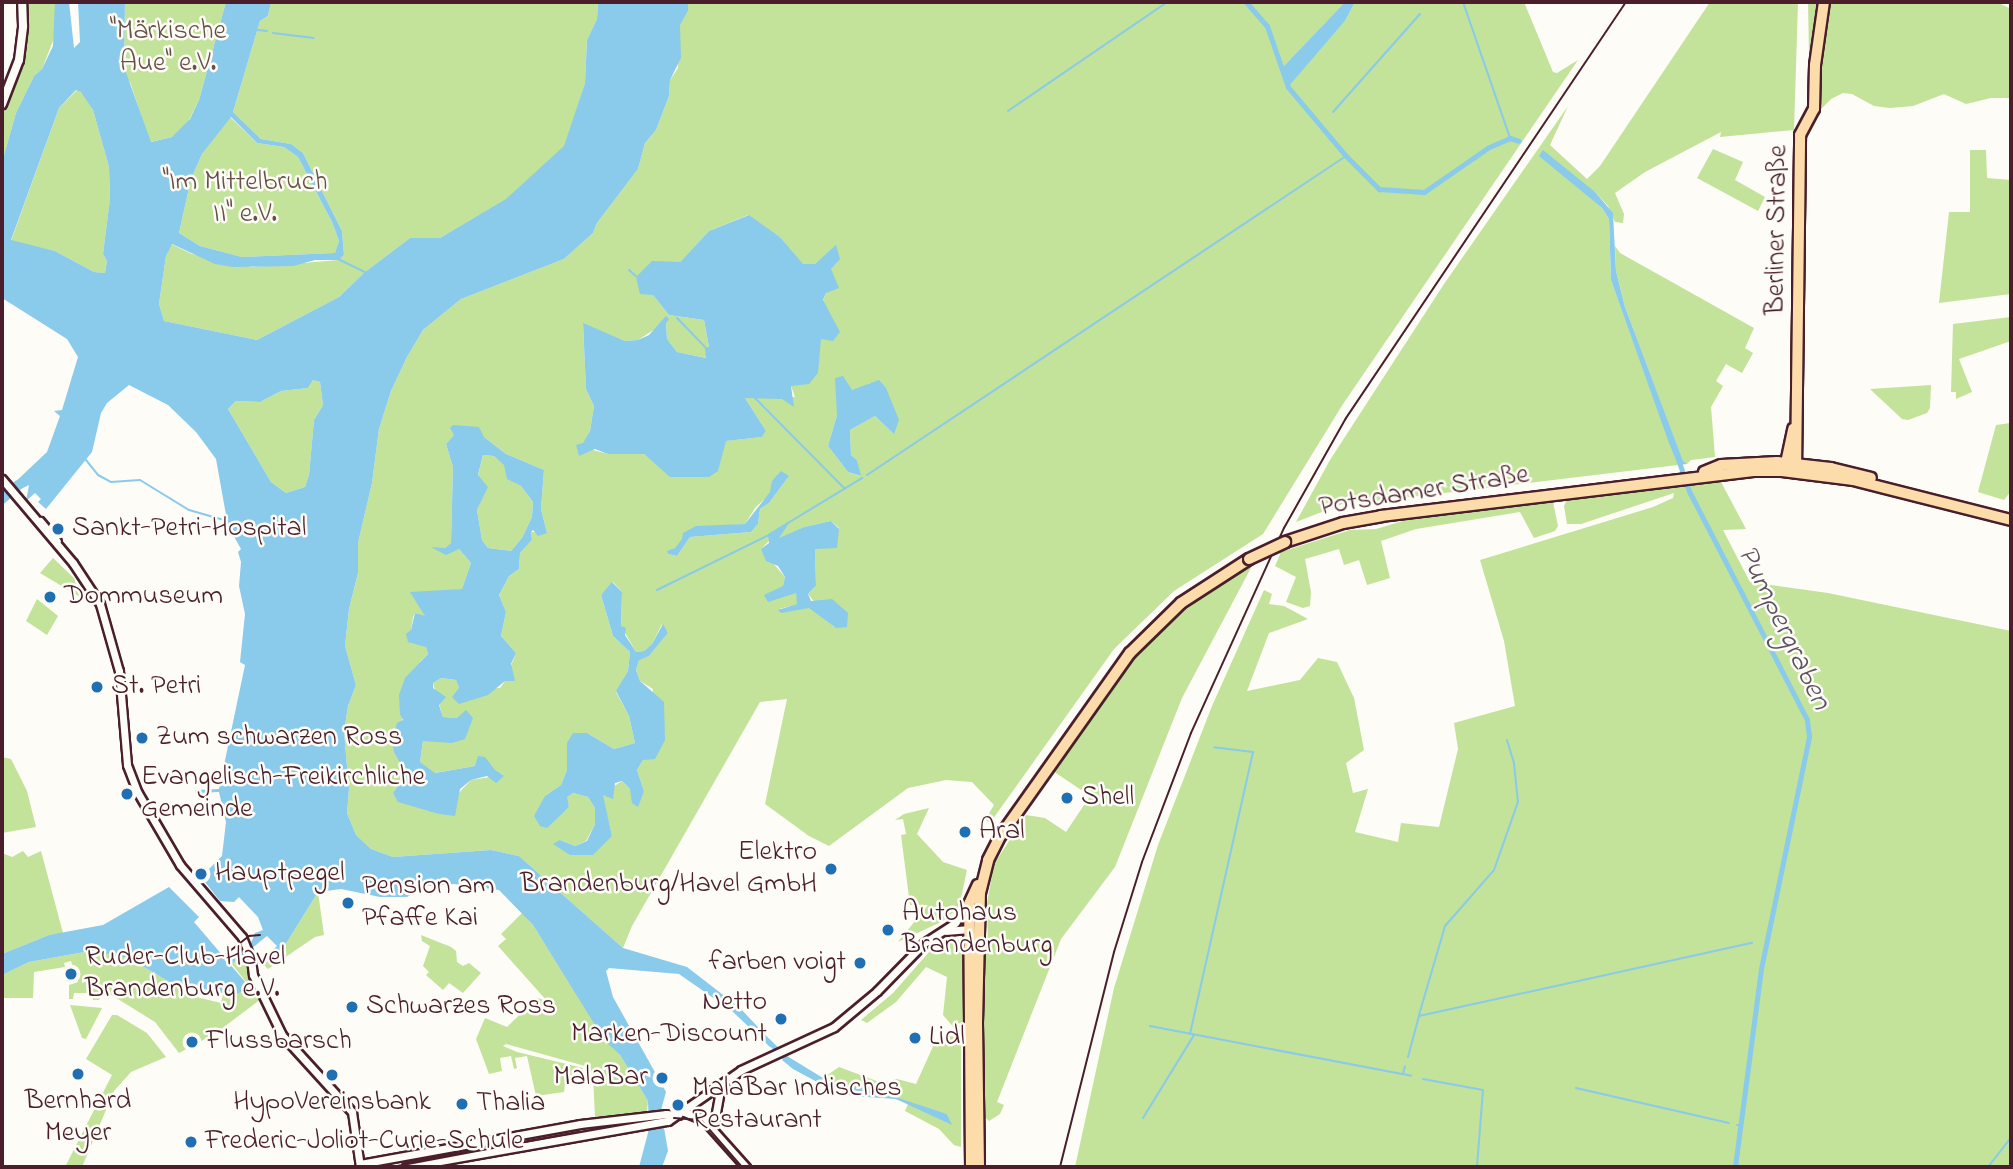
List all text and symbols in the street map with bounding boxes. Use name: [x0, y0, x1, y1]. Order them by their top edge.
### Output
park label: "Märkische Aue" e.V.: [110, 15, 226, 81]
street label: Berliner Straße: [1760, 145, 1796, 315]
park label: "Im Mittelbruch II" e.V.: [162, 166, 328, 232]
street label: Potsdamer Straße: [1317, 459, 1531, 525]
place label: Sankt-Petri-Hospital: [72, 512, 306, 546]
marker: Sankt-Petri-Hospital: [50, 521, 66, 537]
water label: Pumpergraben: [1728, 540, 1838, 716]
place label: Dommuseum: [64, 580, 223, 614]
marker: Dommuseum: [42, 589, 58, 605]
place label: St. Petri: [111, 670, 201, 704]
marker: St. Petri: [89, 679, 105, 695]
place label: Zum schwarzen Ross: [156, 721, 402, 755]
marker: Zum schwarzen Ross: [134, 730, 150, 746]
place label: Evangelisch-Freikirchliche Gemeinde: [141, 761, 425, 827]
place label: Shell: [1081, 781, 1134, 815]
marker: Evangelisch-Freikirchliche Gemeinde: [119, 786, 135, 802]
marker: Shell: [1059, 790, 1075, 806]
place label: Aral: [979, 815, 1025, 849]
marker: Aral: [957, 824, 973, 840]
place label: Elektro Brandenburg/Havel GmbH: [520, 836, 817, 902]
place label: Hauptpegel: [215, 857, 345, 891]
marker: Elektro Brandenburg/Havel GmbH: [823, 861, 839, 877]
marker: Hauptpegel: [193, 866, 209, 882]
place label: Pension am Pfaffe Kai: [362, 870, 494, 936]
marker: Pension am Pfaffe Kai: [340, 895, 356, 911]
place label: Autohaus Brandenburg: [902, 897, 1053, 963]
marker: Autohaus Brandenburg: [880, 922, 896, 938]
place label: Ruder-Club-Havel Brandenburg e.V.: [85, 941, 285, 1007]
place label: farben voigt: [709, 946, 846, 980]
marker: farben voigt: [852, 955, 868, 971]
marker: Ruder-Club-Havel Brandenburg e.V.: [63, 966, 79, 982]
place label: Netto Marken-Discount: [571, 986, 767, 1052]
place label: Schwarzes Ross: [366, 990, 556, 1024]
marker: Schwarzes Ross: [344, 999, 360, 1015]
marker: Netto Marken-Discount: [773, 1011, 789, 1027]
place label: Lidl: [929, 1021, 965, 1055]
place label: Flussbarsch: [206, 1025, 352, 1059]
marker: Lidl: [907, 1030, 923, 1046]
marker: Flussbarsch: [184, 1034, 200, 1050]
place label: MalaBar: [553, 1061, 648, 1095]
marker: Bernhard Meyer: [70, 1066, 86, 1082]
marker: HypoVereinsbank: [324, 1067, 340, 1083]
marker: MalaBar: [654, 1070, 670, 1086]
place label: MalaBar Indisches Restaurant: [692, 1072, 902, 1138]
place label: Bernhard Meyer: [25, 1085, 131, 1151]
place label: HypoVereinsbank: [233, 1086, 431, 1120]
place label: Thalia: [476, 1087, 545, 1121]
marker: Thalia: [454, 1096, 470, 1112]
marker: MalaBar Indisches Restaurant: [670, 1097, 686, 1113]
place label: Frederic-Joliot-Curie-Schule: [205, 1125, 524, 1159]
marker: Frederic-Joliot-Curie-Schule: [183, 1134, 199, 1150]

